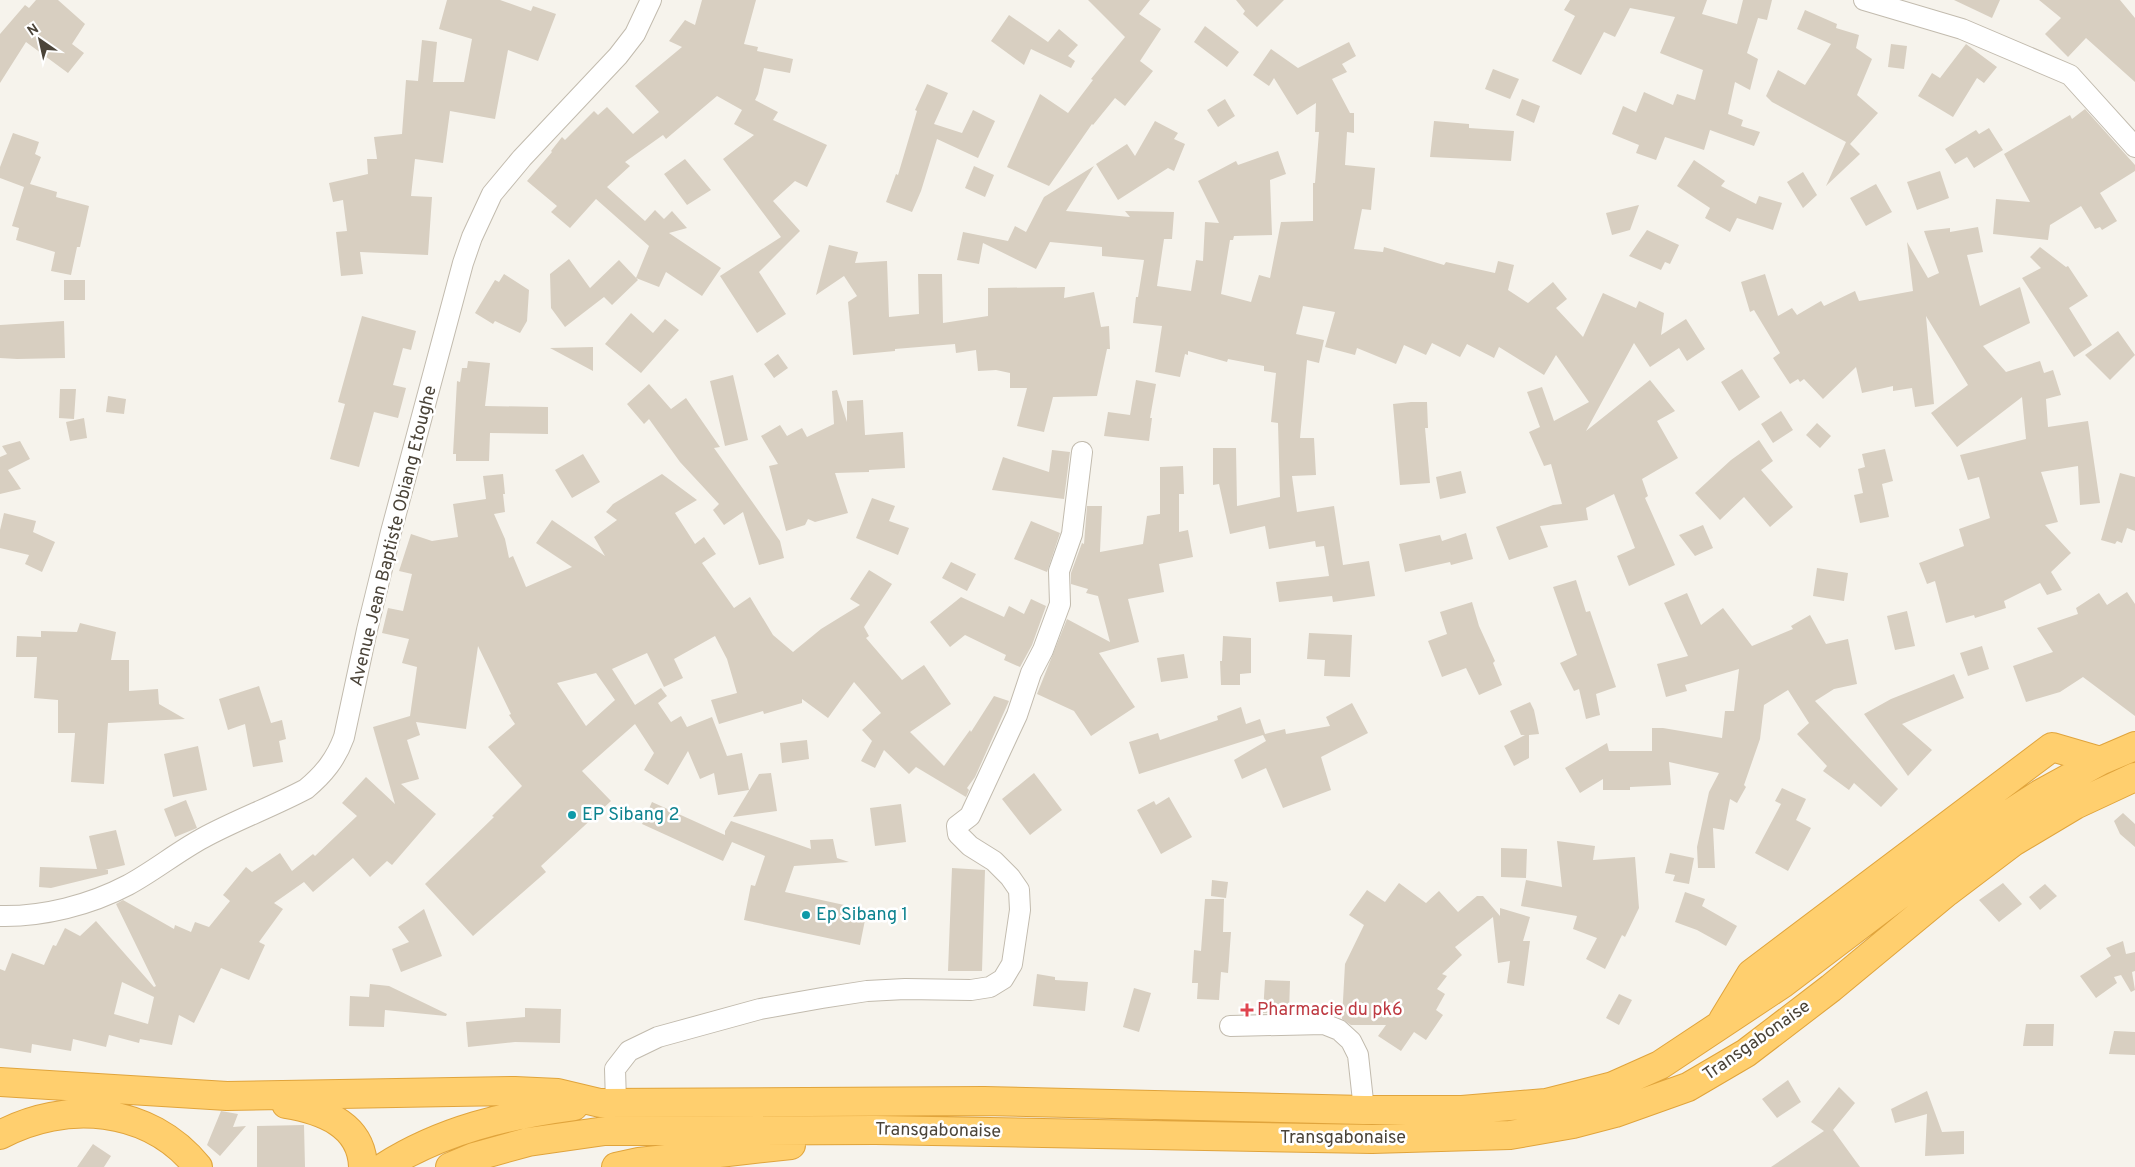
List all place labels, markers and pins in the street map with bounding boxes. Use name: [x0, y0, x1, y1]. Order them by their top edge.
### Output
place label: EP Sibang 2: [582, 804, 679, 827]
marker: EP Sibang 2: [566, 809, 578, 821]
place label: Ep Sibang 1: [816, 904, 908, 927]
marker: Ep Sibang 1: [800, 909, 812, 921]
place label: Pharmacie du pk6: [1257, 999, 1403, 1022]
marker: Pharmacie du pk6: [1241, 1004, 1253, 1016]

